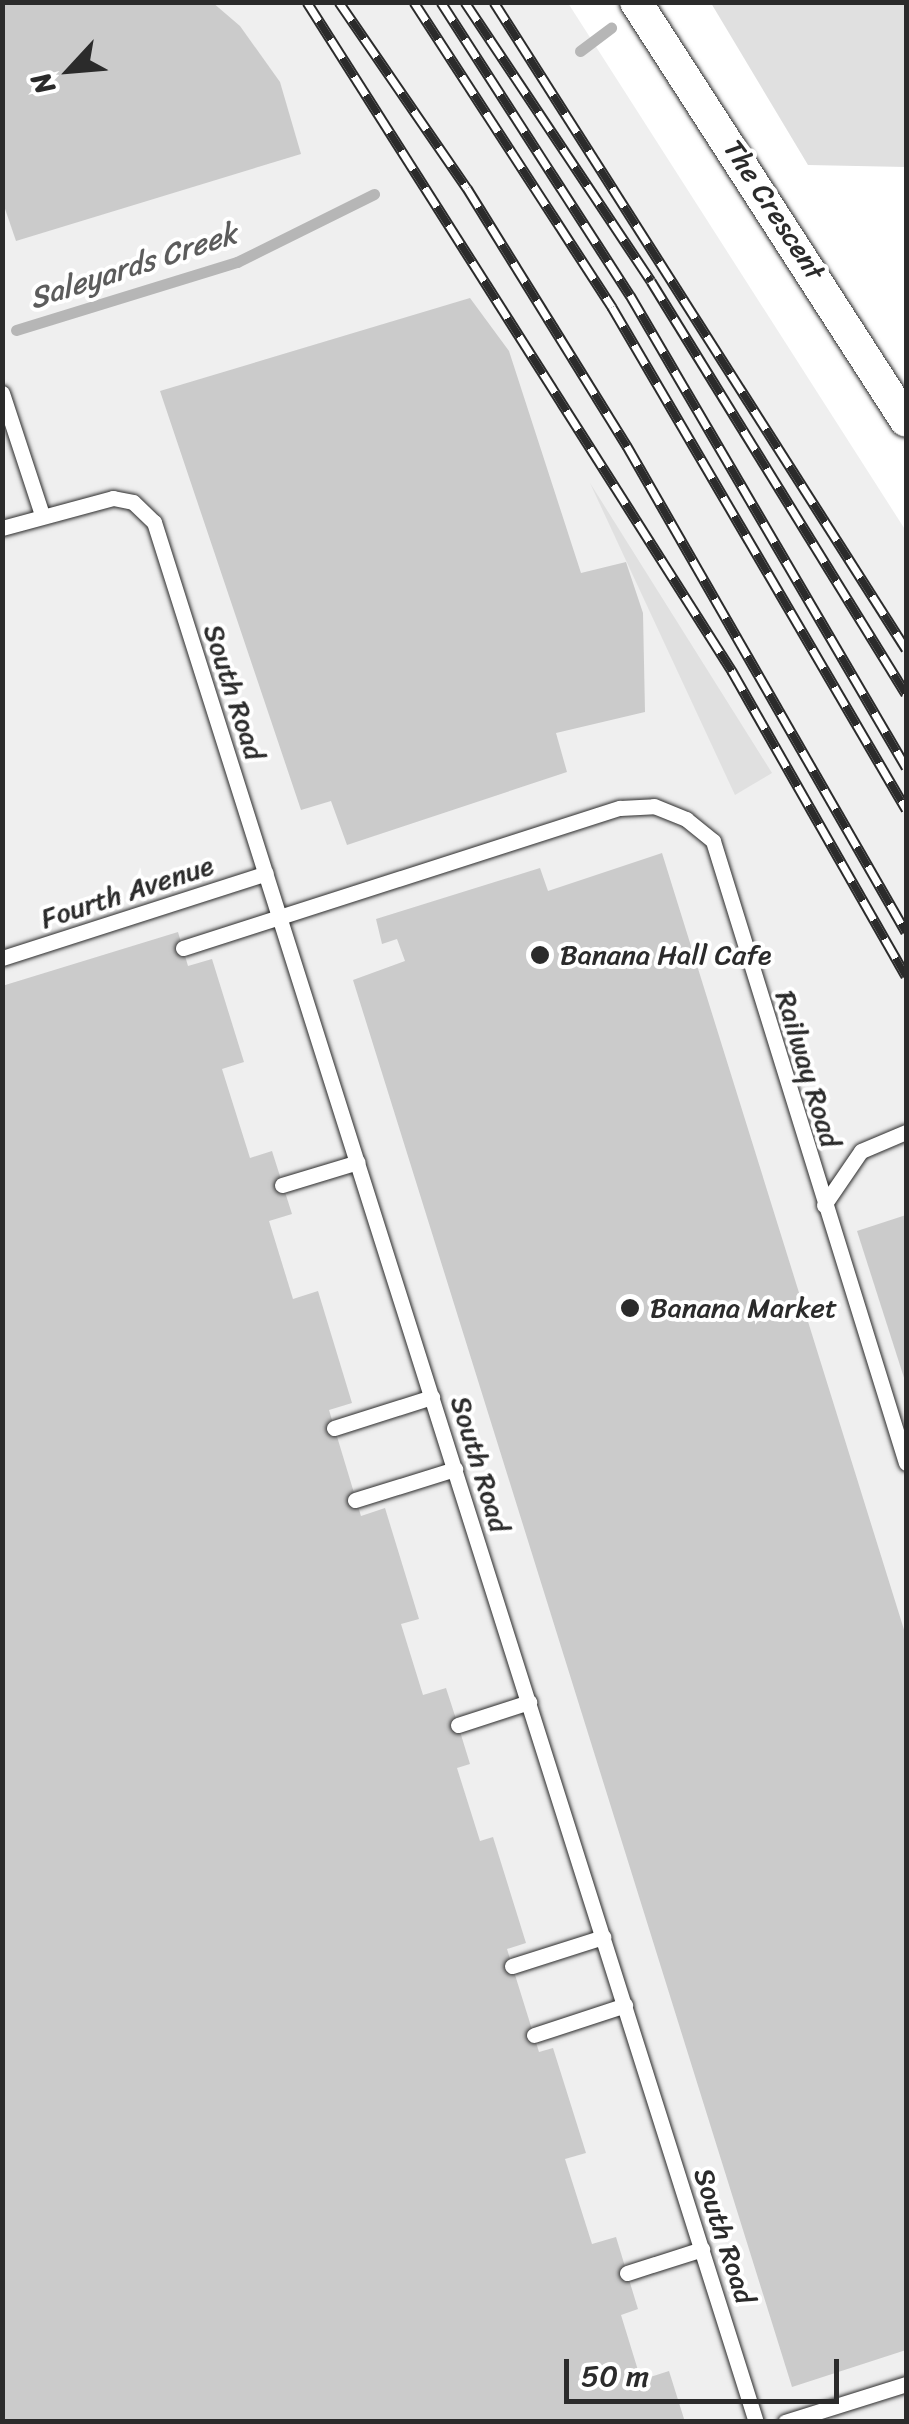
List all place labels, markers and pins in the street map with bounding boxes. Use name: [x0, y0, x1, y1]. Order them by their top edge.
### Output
place label: Banana Hall Cafe: [560, 938, 773, 972]
marker: Banana Hall Cafe: [529, 944, 551, 966]
place label: Banana Market: [650, 1291, 836, 1325]
marker: Banana Market: [619, 1297, 641, 1319]

